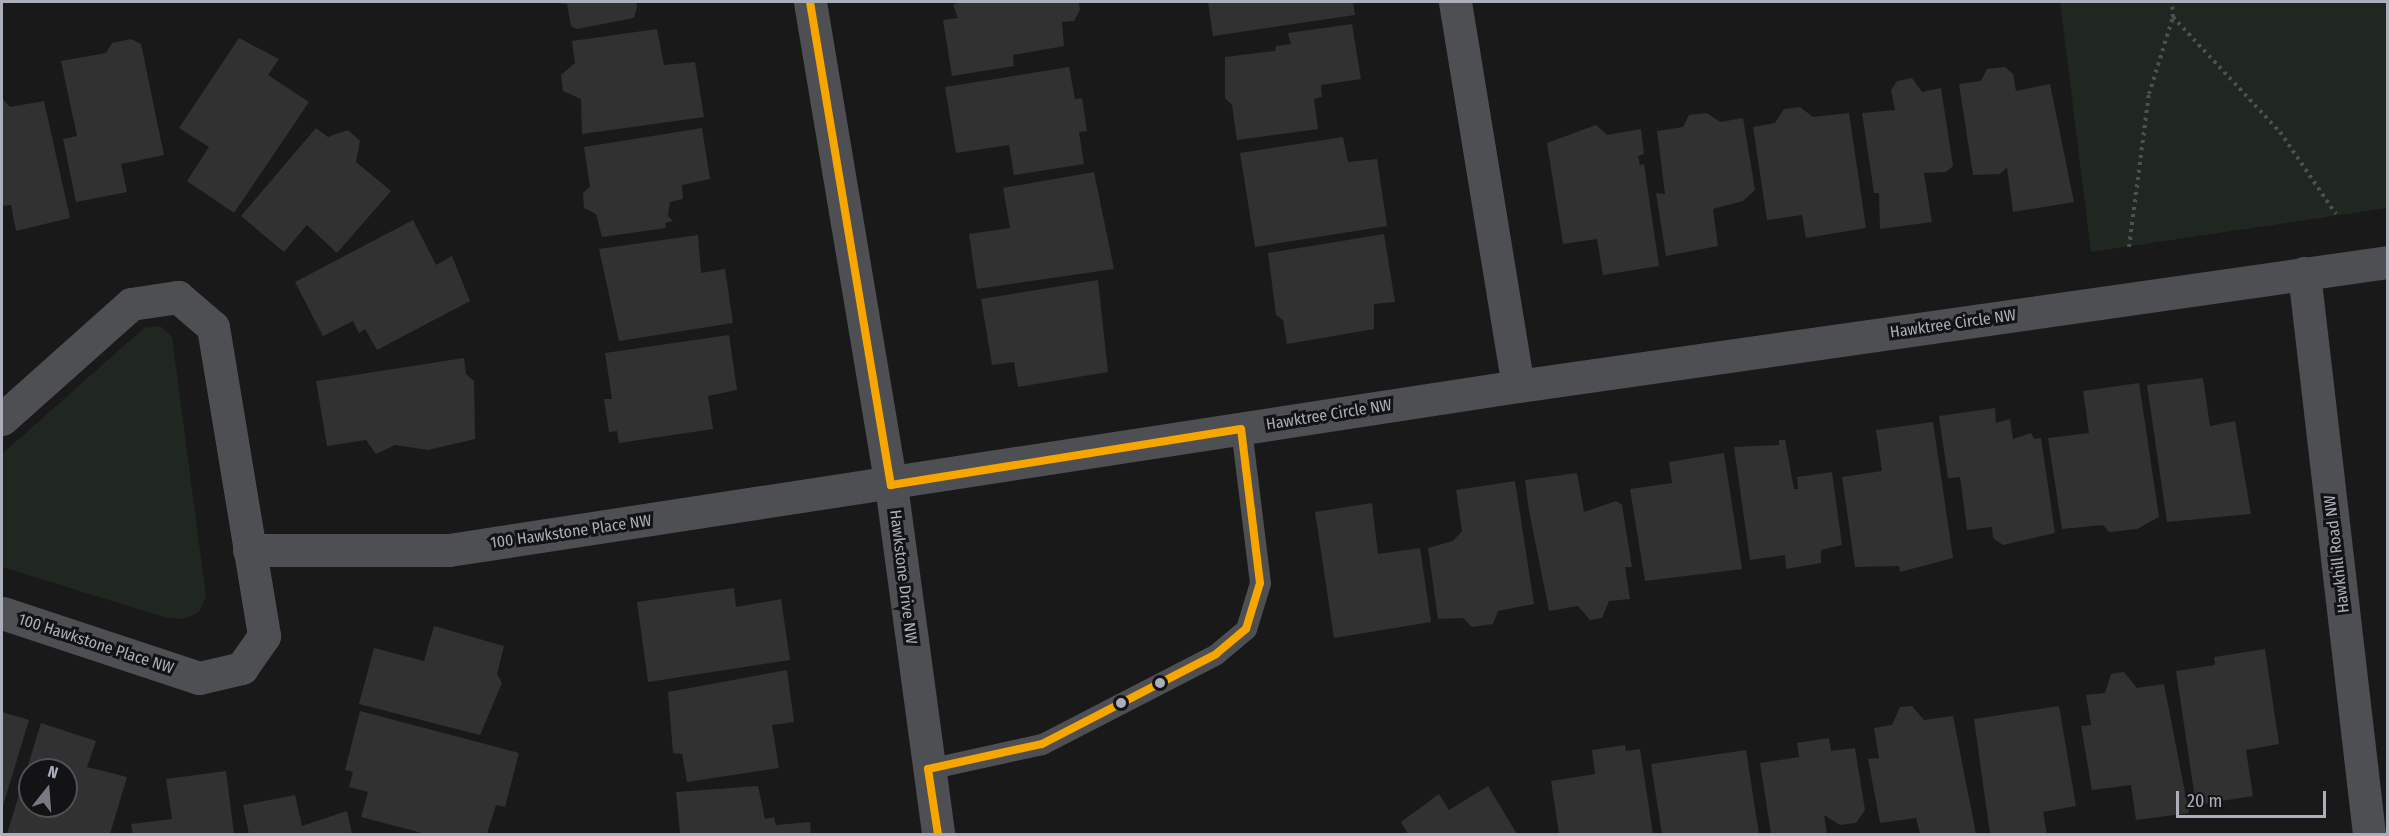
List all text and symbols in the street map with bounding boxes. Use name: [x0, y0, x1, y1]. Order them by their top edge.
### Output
street label: Hawktree Circle NW: [1889, 306, 2017, 342]
street label: Hawktree Circle NW: [1265, 396, 1393, 434]
street label: Hawkhill Road NW: [2320, 494, 2354, 614]
street label: Hawkstone Drive NW: [885, 509, 921, 645]
street label: 100 Hawkstone Place NW: [489, 511, 653, 553]
street label: 100 Hawkstone Place NW: [16, 610, 176, 678]
unlabelled marker: [1154, 677, 1166, 689]
unlabelled marker: [1115, 697, 1127, 709]
north arrow: [18, 758, 78, 818]
text: N: [45, 762, 60, 783]
scale bar: [2179, 779, 2329, 817]
text: 20 m: [2187, 790, 2222, 812]

